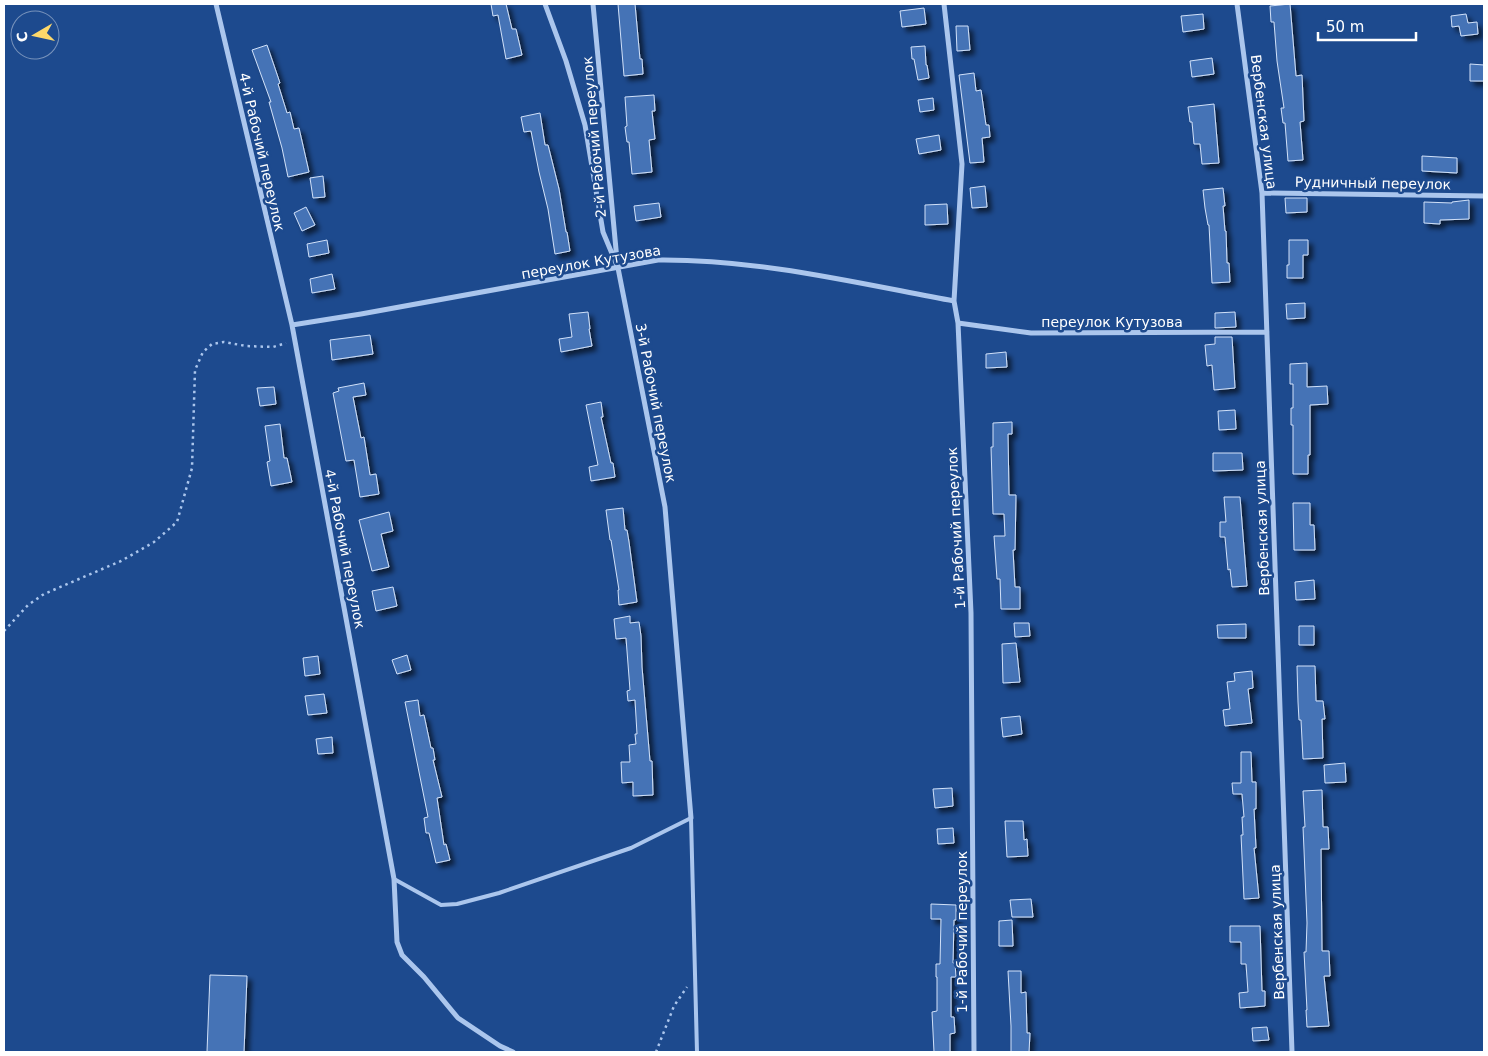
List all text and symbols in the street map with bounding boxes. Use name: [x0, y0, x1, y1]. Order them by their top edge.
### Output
north arrow: [10, 10, 60, 60]
scale bar: [1318, 10, 1416, 42]
text: 50 m: [1326, 18, 1364, 36]
text: С: [13, 31, 31, 43]
street label: Вербенская улица: [1248, 54, 1280, 190]
street label: 2-й Рабочий переулок: [579, 56, 609, 218]
street label: 4-й Рабочий переулок: [236, 71, 288, 233]
street label: Рудничный переулок: [1295, 174, 1451, 192]
street label: переулок Кутузова: [520, 242, 662, 282]
street label: переулок Кутузова: [1041, 314, 1183, 330]
street label: 3-й Рабочий переулок: [633, 322, 679, 484]
street label: 1-й Рабочий переулок: [944, 447, 968, 609]
street label: Вербенская улица: [1252, 460, 1272, 596]
street label: 4-й Рабочий переулок: [322, 468, 368, 630]
street label: 1-й Рабочий переулок: [954, 851, 970, 1013]
street label: Вербенская улица: [1267, 864, 1287, 1000]

